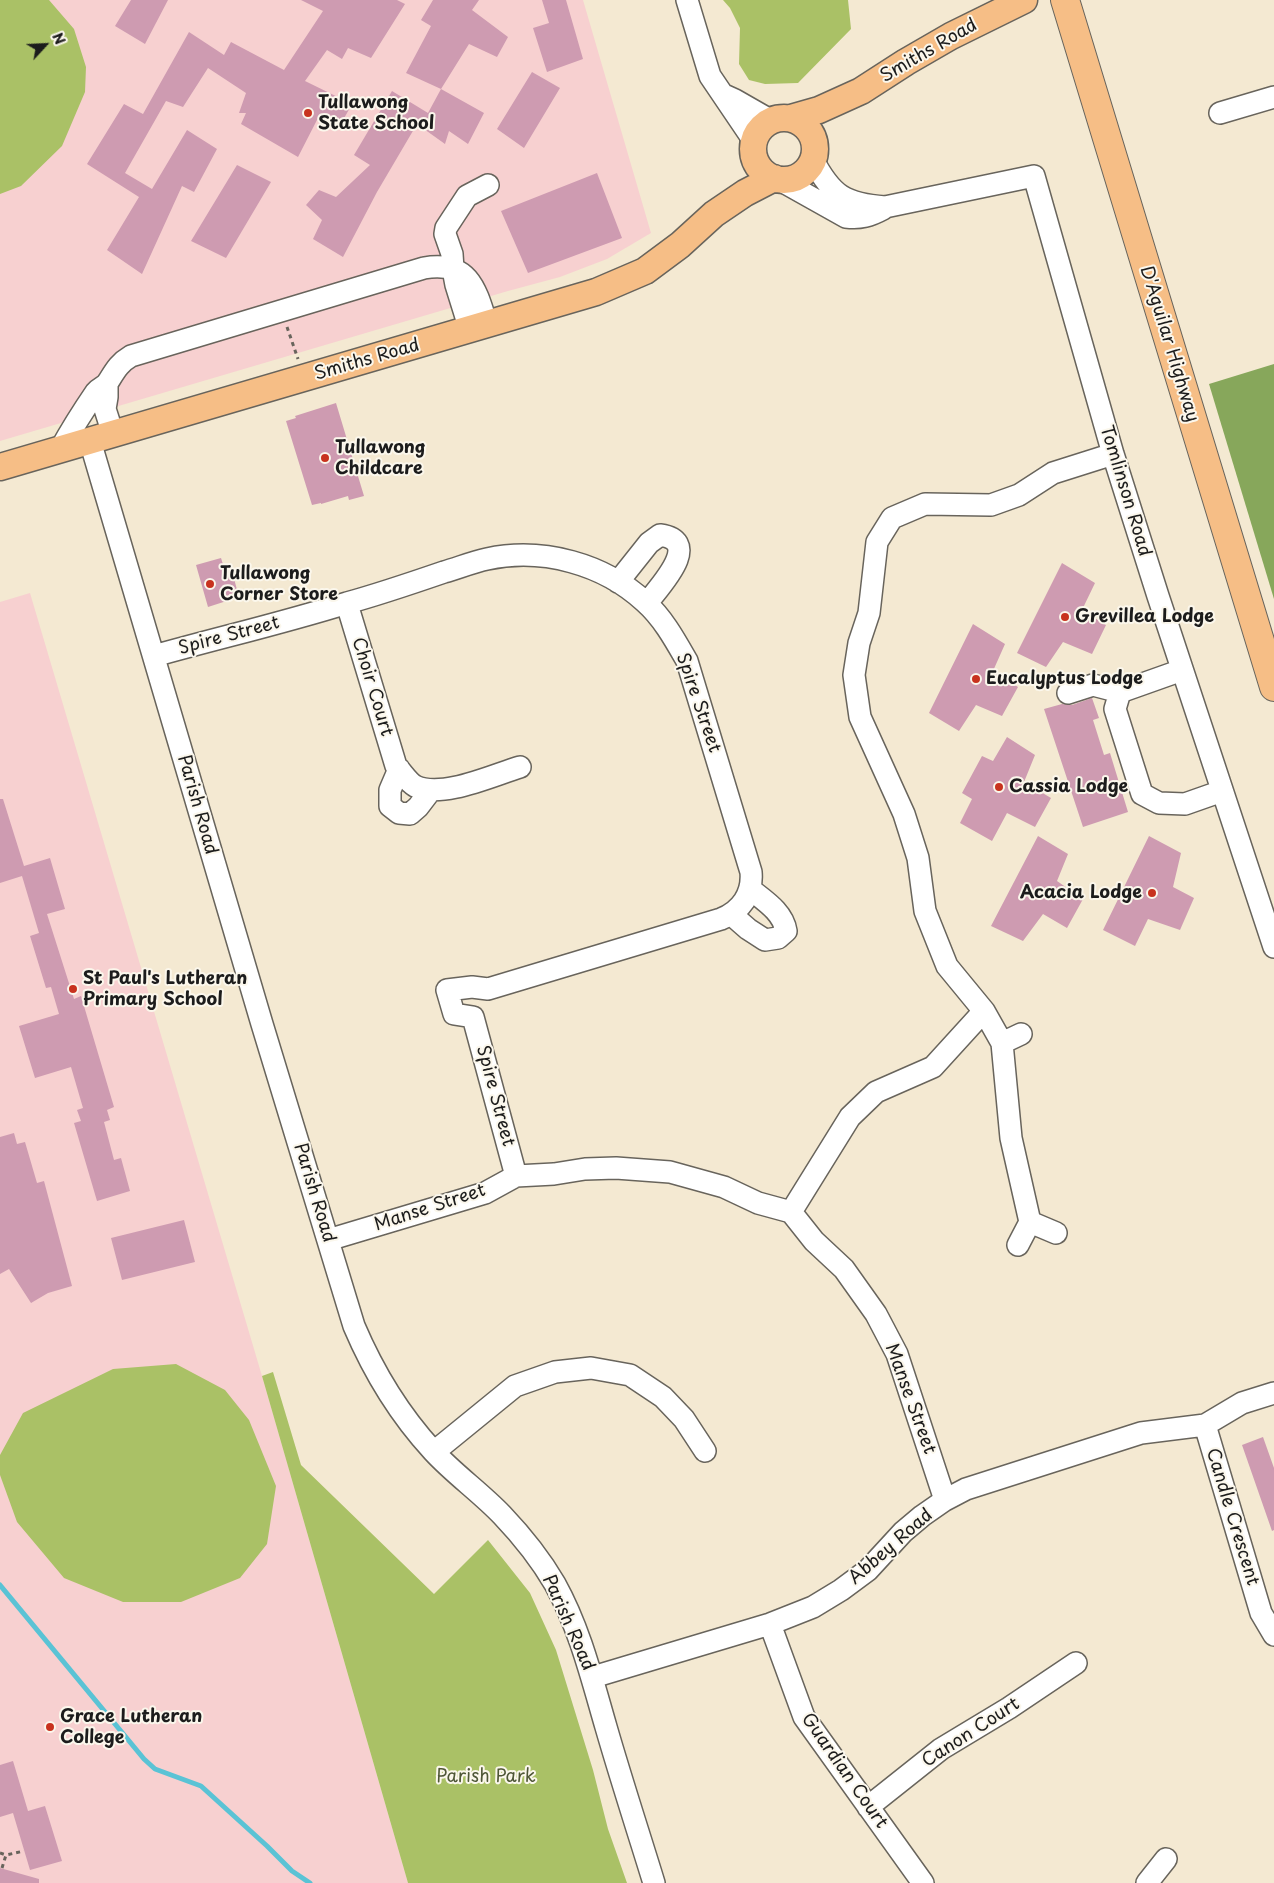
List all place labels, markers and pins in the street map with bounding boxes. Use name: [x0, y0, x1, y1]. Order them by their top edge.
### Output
place label: Tullawong State School: [318, 92, 434, 134]
marker: Tullawong State School: [302, 107, 314, 119]
place label: Tullawong Childcare: [335, 437, 426, 479]
marker: Tullawong Childcare: [319, 452, 331, 464]
place label: Tullawong Corner Store: [220, 563, 338, 606]
marker: Tullawong Corner Store: [204, 578, 216, 590]
place label: Grevillea Lodge: [1075, 606, 1214, 628]
marker: Grevillea Lodge: [1059, 611, 1071, 623]
place label: Eucalyptus Lodge: [986, 668, 1143, 690]
marker: Eucalyptus Lodge: [970, 673, 982, 685]
place label: Cassia Lodge: [1009, 776, 1128, 798]
marker: Cassia Lodge: [993, 781, 1005, 793]
place label: Acacia Lodge: [1020, 882, 1142, 904]
marker: Acacia Lodge: [1146, 887, 1158, 899]
place label: St Paul's Lutheran Primary School: [83, 968, 247, 1011]
marker: St Paul's Lutheran Primary School: [67, 983, 79, 995]
place label: Grace Lutheran College: [60, 1706, 202, 1748]
marker: Grace Lutheran College: [44, 1721, 56, 1733]

